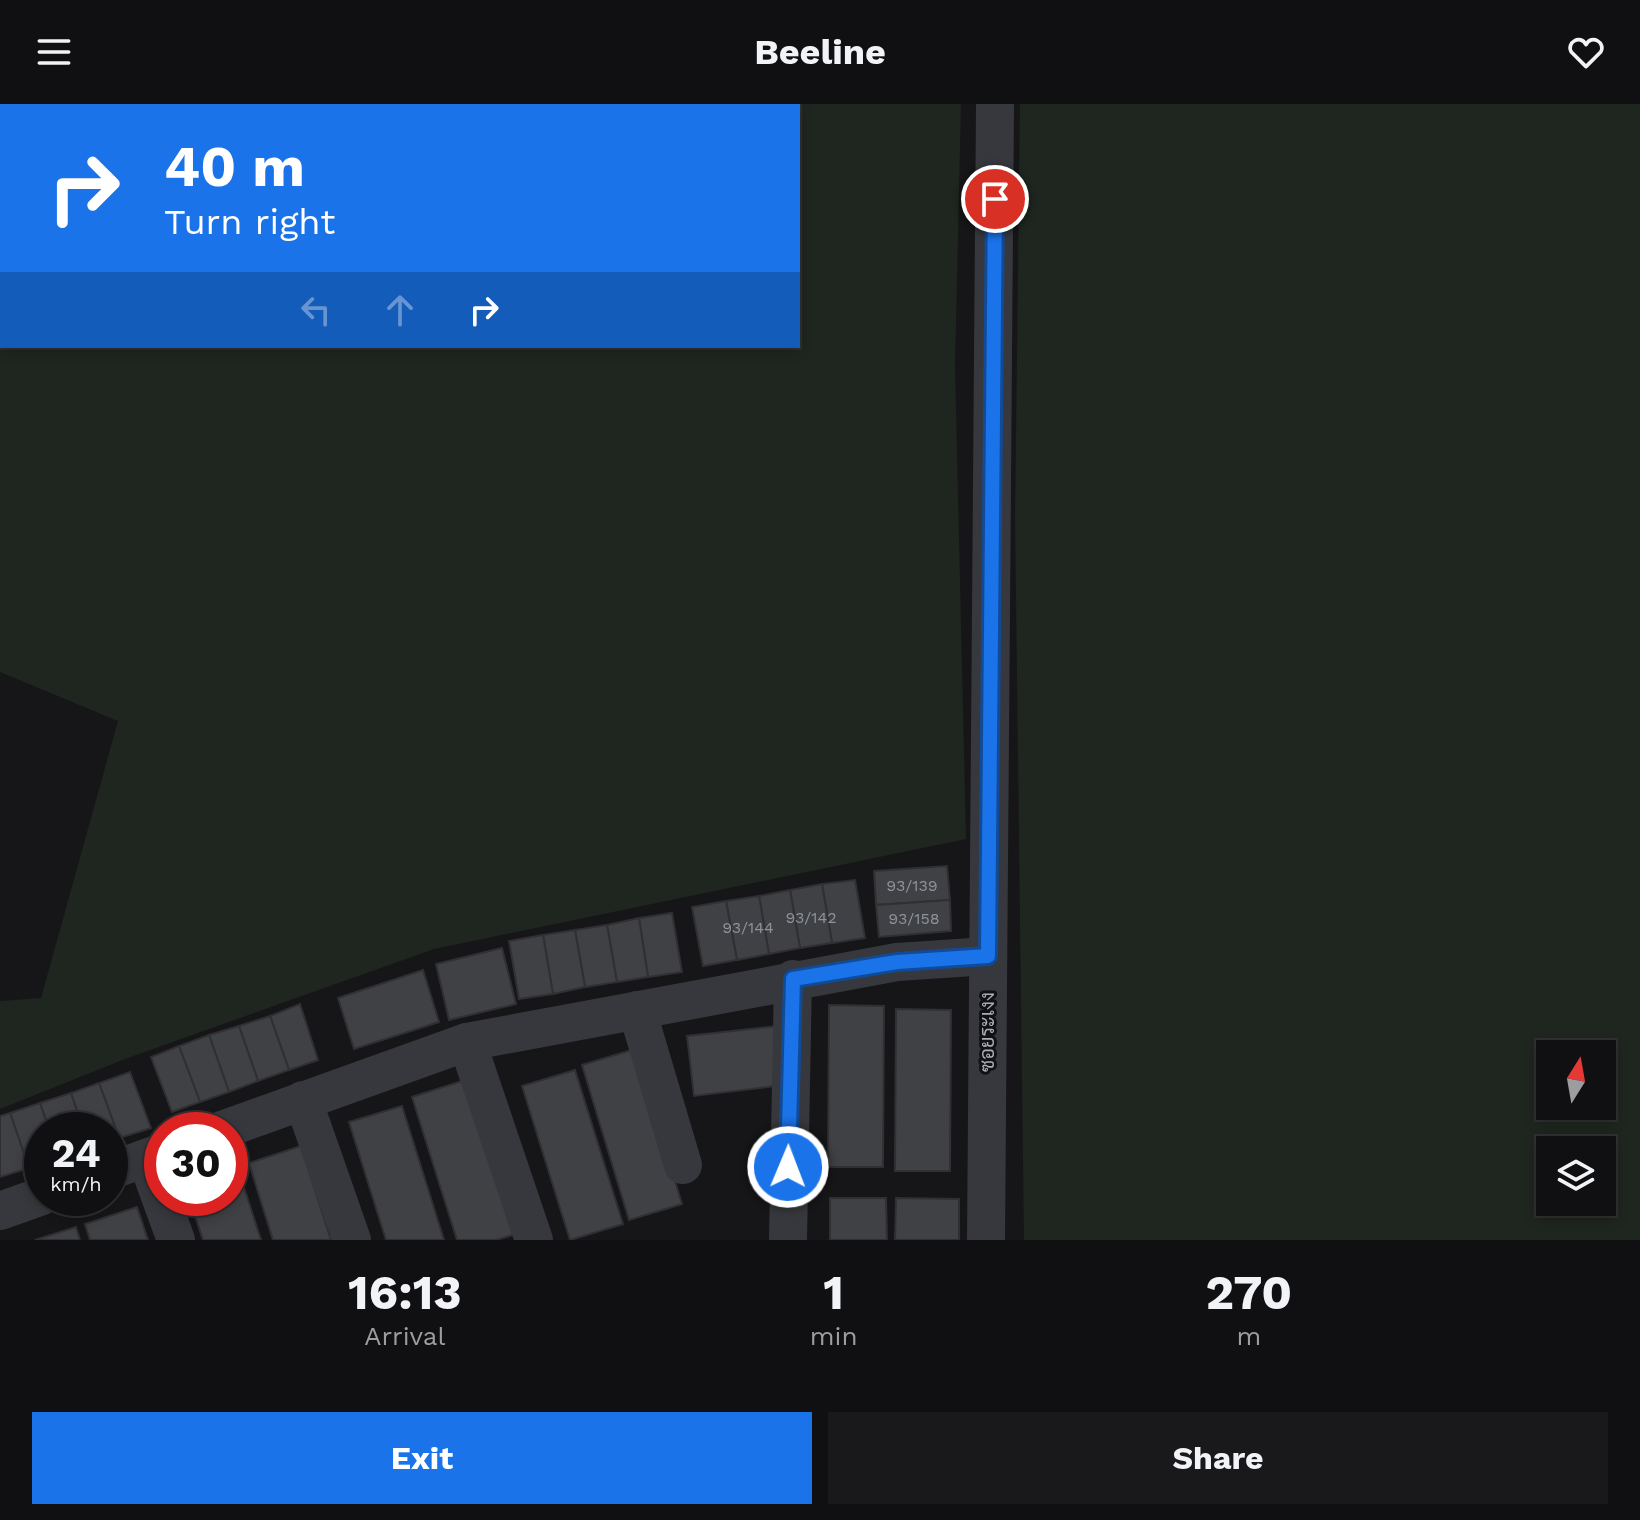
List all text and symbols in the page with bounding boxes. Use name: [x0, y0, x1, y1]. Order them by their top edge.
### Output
icon: menu: [32, 30, 76, 74]
icon: heart: [1564, 30, 1608, 74]
text: Beeline: [754, 31, 886, 73]
text: 40 m: [164, 134, 305, 200]
icon: right: [32, 136, 136, 240]
pin: [961, 165, 1029, 233]
icon: arrive: [973, 177, 1017, 221]
text: Turn right: [164, 201, 335, 243]
icon: left: [294, 288, 338, 332]
icon: ahead: [378, 288, 422, 332]
icon: right: [462, 288, 506, 332]
house number: 93/139: [886, 876, 938, 895]
house number: 93/142: [785, 908, 837, 927]
house number: 93/158: [888, 909, 940, 928]
house number: 93/144: [722, 918, 774, 937]
street label: ซอยระเงง: [975, 992, 999, 1072]
north arrow: [1536, 1040, 1616, 1120]
map controls: [1536, 1040, 1616, 1216]
speed limit sign: 30: [144, 1112, 248, 1216]
position arrow: [746, 1125, 830, 1209]
text: 24: [51, 1130, 101, 1177]
button: layers: [1536, 1136, 1616, 1216]
text: km/h: [50, 1172, 102, 1196]
text: 16:13: [348, 1264, 462, 1321]
text: 1: [823, 1264, 844, 1321]
text: 270: [1205, 1264, 1292, 1321]
text: Arrival: [364, 1321, 445, 1351]
text: min: [810, 1321, 858, 1351]
text: m: [1236, 1321, 1261, 1351]
button: Exit: [32, 1412, 812, 1504]
button: Share: [828, 1412, 1608, 1504]

